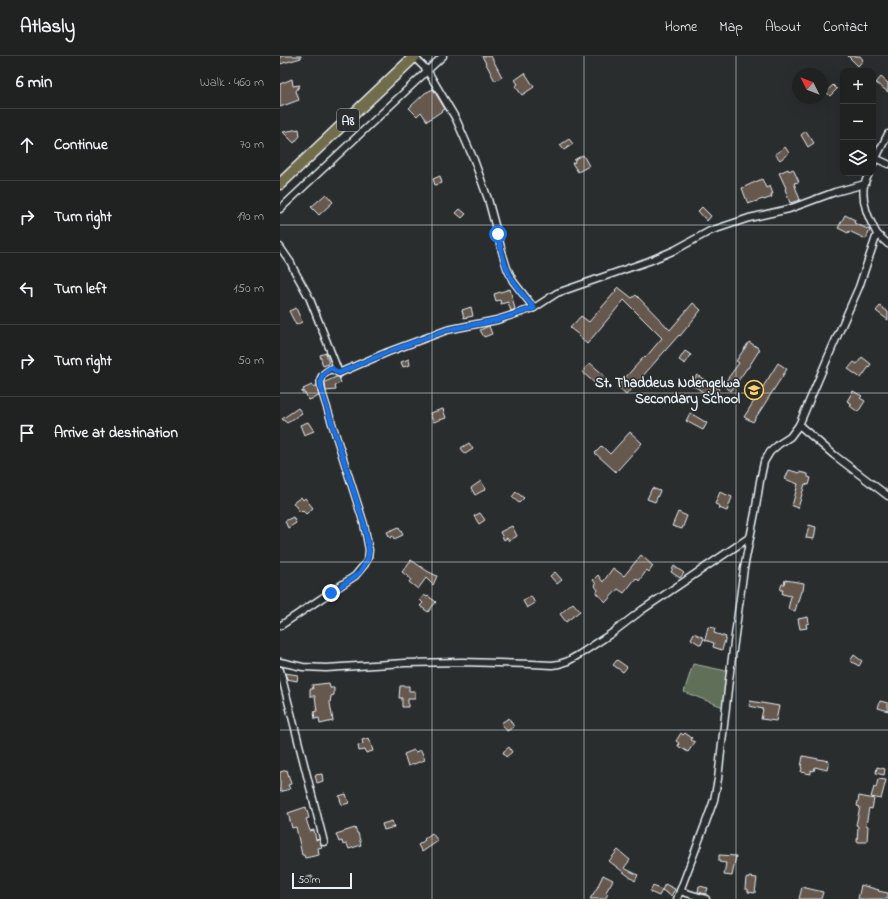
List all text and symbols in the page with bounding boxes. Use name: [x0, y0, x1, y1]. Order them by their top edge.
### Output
text: Atlasly: [20, 14, 75, 41]
text: Home: [665, 17, 697, 38]
text: Map: [719, 17, 743, 38]
text: About: [765, 17, 801, 38]
text: Contact: [823, 17, 868, 38]
north arrow: [792, 68, 828, 104]
map controls: [840, 68, 876, 176]
button: +: [840, 68, 876, 104]
text: 6 min: [16, 70, 52, 95]
text: Walk · 460 m: [200, 73, 264, 92]
button: −: [840, 104, 876, 140]
road number: A8: [337, 109, 359, 131]
icon: ahead: [16, 134, 38, 156]
text: Continue: [54, 134, 108, 156]
text: 70 m: [240, 135, 264, 154]
button: layers: [840, 140, 876, 176]
icon: right: [16, 206, 38, 228]
text: Turn right: [54, 206, 112, 228]
text: 190 m: [237, 207, 264, 226]
route start: [489, 225, 507, 243]
icon: left: [16, 278, 38, 300]
text: Turn left: [54, 278, 107, 300]
text: 150 m: [233, 279, 264, 298]
icon: right: [16, 350, 38, 372]
text: Turn right: [54, 350, 112, 372]
text: 50 m: [238, 351, 264, 370]
place label: St. Thaddeus Ndengelwa Secondary School: [595, 373, 741, 412]
school or university icon: St. Thaddeus Ndengelwa Secondary School: [743, 379, 765, 401]
icon: arrive: [16, 422, 38, 444]
text: Arrive at destination: [54, 422, 178, 444]
route end: [322, 584, 340, 602]
scale bar: [292, 871, 352, 890]
text: 50 m: [298, 872, 320, 888]

